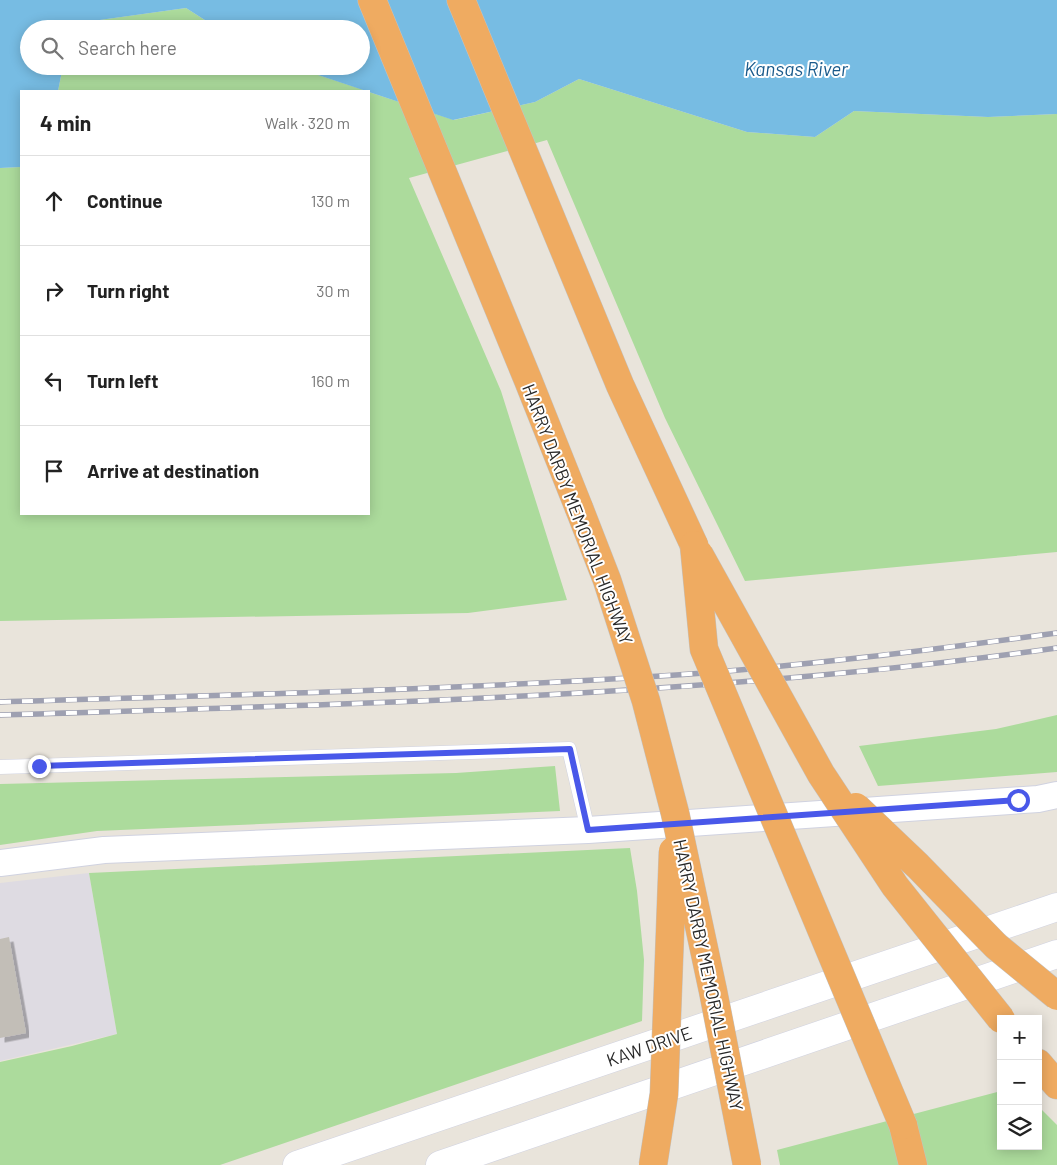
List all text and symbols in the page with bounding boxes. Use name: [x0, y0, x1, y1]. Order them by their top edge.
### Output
search box: [20, 20, 370, 75]
icon: search: [38, 34, 66, 62]
text: Search here: [78, 36, 177, 59]
water label: Kansas River: [744, 57, 849, 80]
text: 4 min: [40, 110, 91, 135]
text: Walk · 320 m: [265, 113, 350, 132]
icon: ahead: [40, 187, 68, 215]
text: Continue: [87, 189, 163, 212]
text: 130 m: [311, 191, 350, 210]
icon: right: [40, 277, 68, 305]
text: Turn right: [87, 279, 169, 302]
text: 30 m: [316, 281, 350, 300]
icon: left: [40, 367, 68, 395]
text: Turn left: [87, 369, 158, 392]
text: 160 m: [311, 371, 350, 390]
street label: HARRY DARBY MEMORIAL HIGHWAY: [518, 381, 638, 647]
icon: arrive: [40, 457, 68, 485]
text: Arrive at destination: [87, 459, 259, 482]
route end: [28, 755, 51, 778]
route start: [1007, 789, 1030, 812]
street label: HARRY DARBY MEMORIAL HIGHWAY: [669, 837, 749, 1113]
map controls: [997, 1015, 1042, 1150]
button: +: [997, 1015, 1042, 1060]
street label: KAW DRIVE: [603, 1021, 695, 1071]
button: −: [997, 1060, 1042, 1105]
button: layers: [997, 1105, 1042, 1150]

